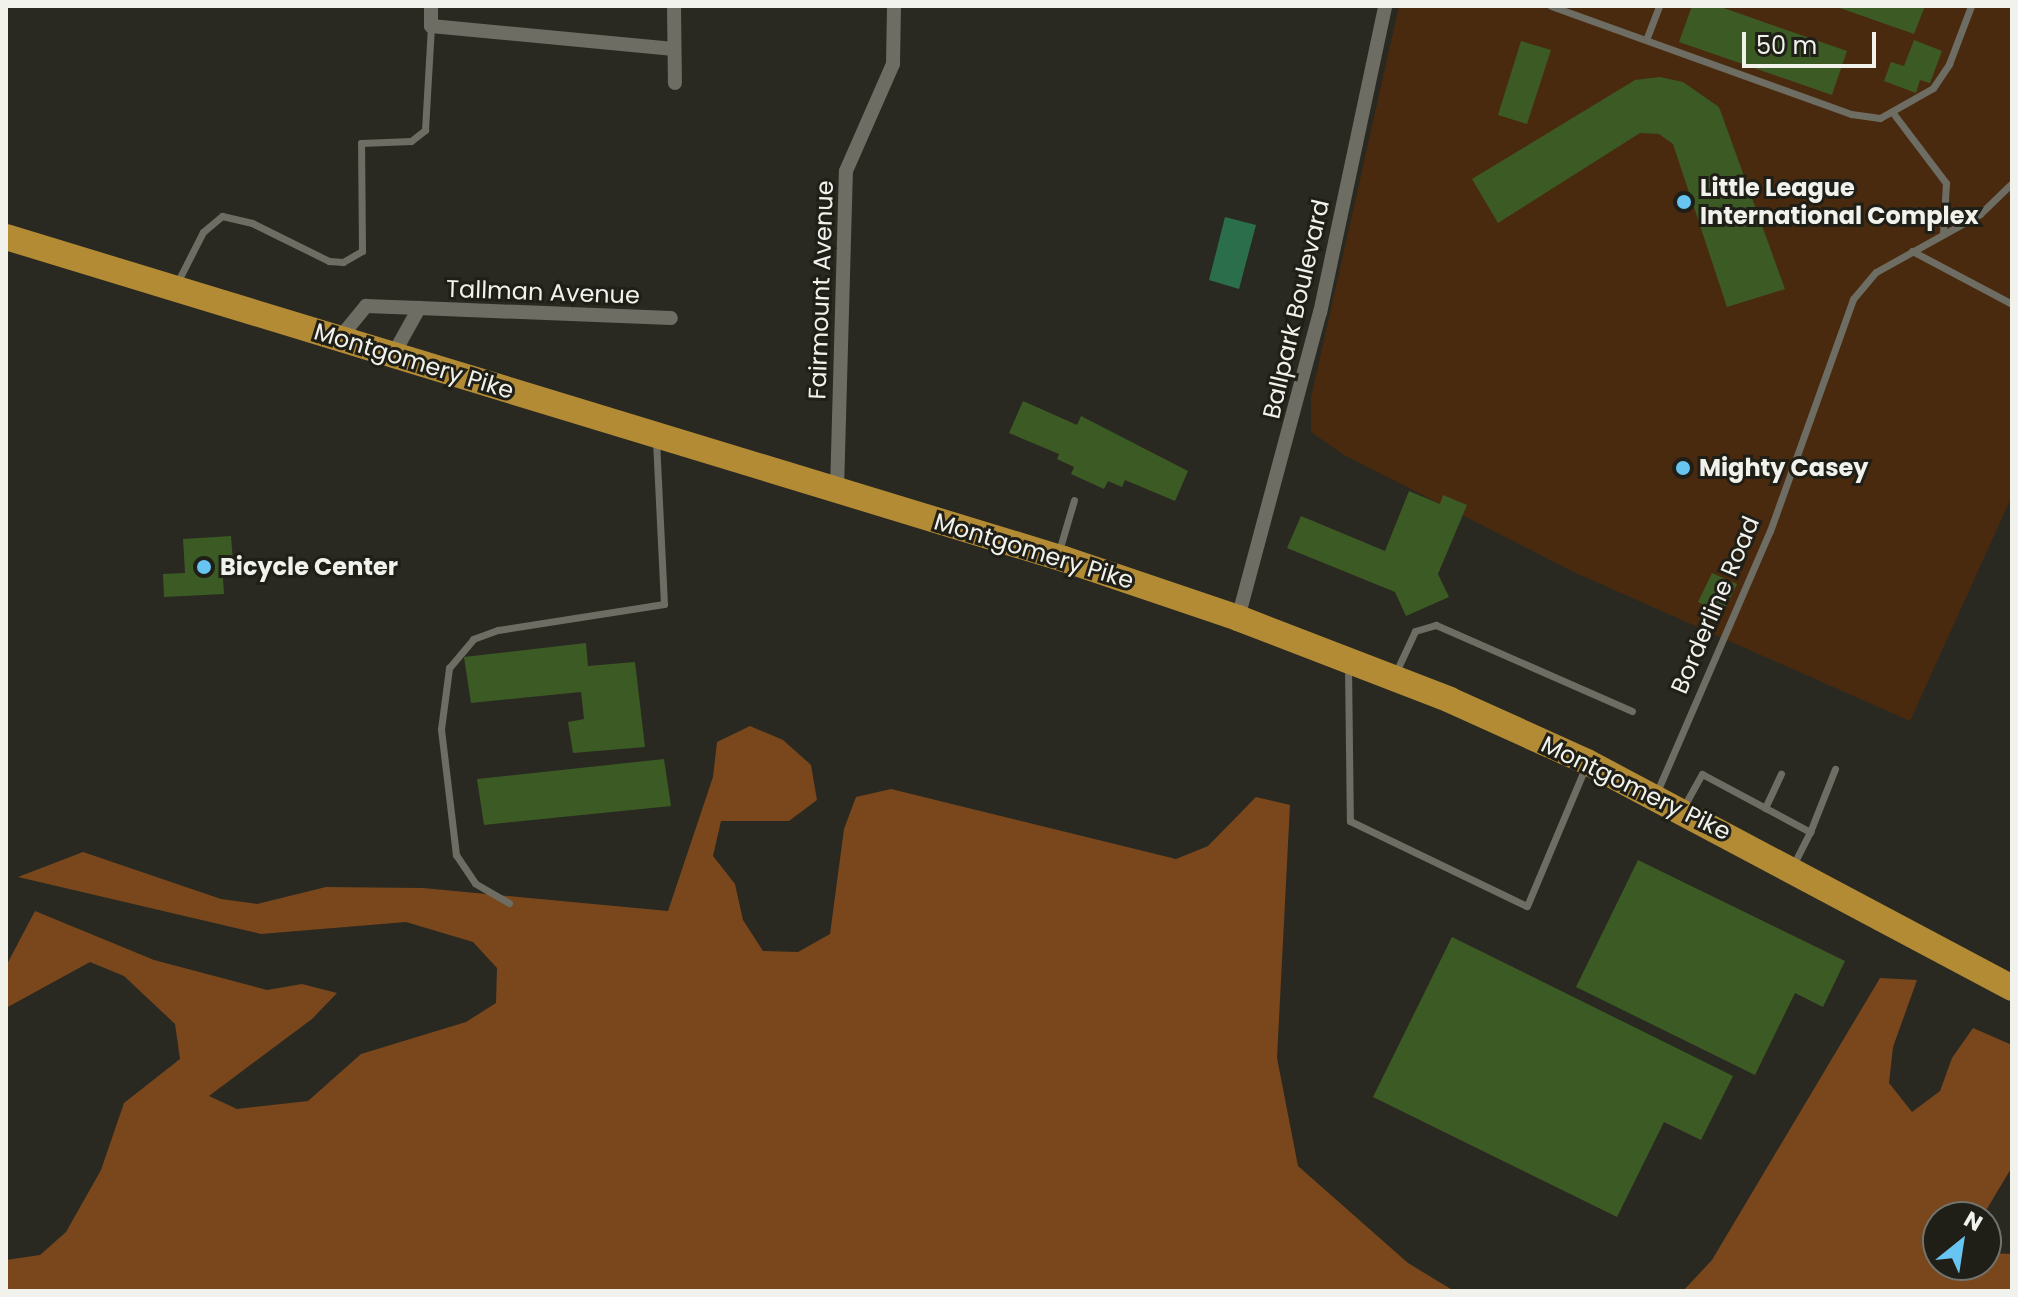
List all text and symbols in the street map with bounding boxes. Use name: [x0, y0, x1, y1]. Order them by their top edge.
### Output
scale bar: [1746, 16, 1880, 66]
text: 50 m: [1756, 29, 1817, 62]
place label: Little League International Complex: [1700, 174, 1979, 230]
street label: Fairmount Avenue: [803, 180, 839, 400]
marker: Little League International Complex: [1675, 193, 1693, 211]
street label: Ballpark Boulevard: [1257, 197, 1335, 421]
street label: Tallman Avenue: [446, 274, 640, 310]
street label: Montgomery Pike: [311, 317, 517, 405]
place label: Mighty Casey: [1699, 454, 1869, 482]
marker: Mighty Casey: [1674, 459, 1692, 477]
street label: Montgomery Pike: [931, 507, 1137, 595]
street label: Borderline Road: [1665, 512, 1765, 698]
place label: Bicycle Center: [220, 553, 398, 581]
marker: Bicycle Center: [195, 558, 213, 576]
street label: Montgomery Pike: [1537, 730, 1735, 846]
north arrow: [1922, 1201, 2002, 1281]
text: N: [1958, 1204, 1988, 1239]

